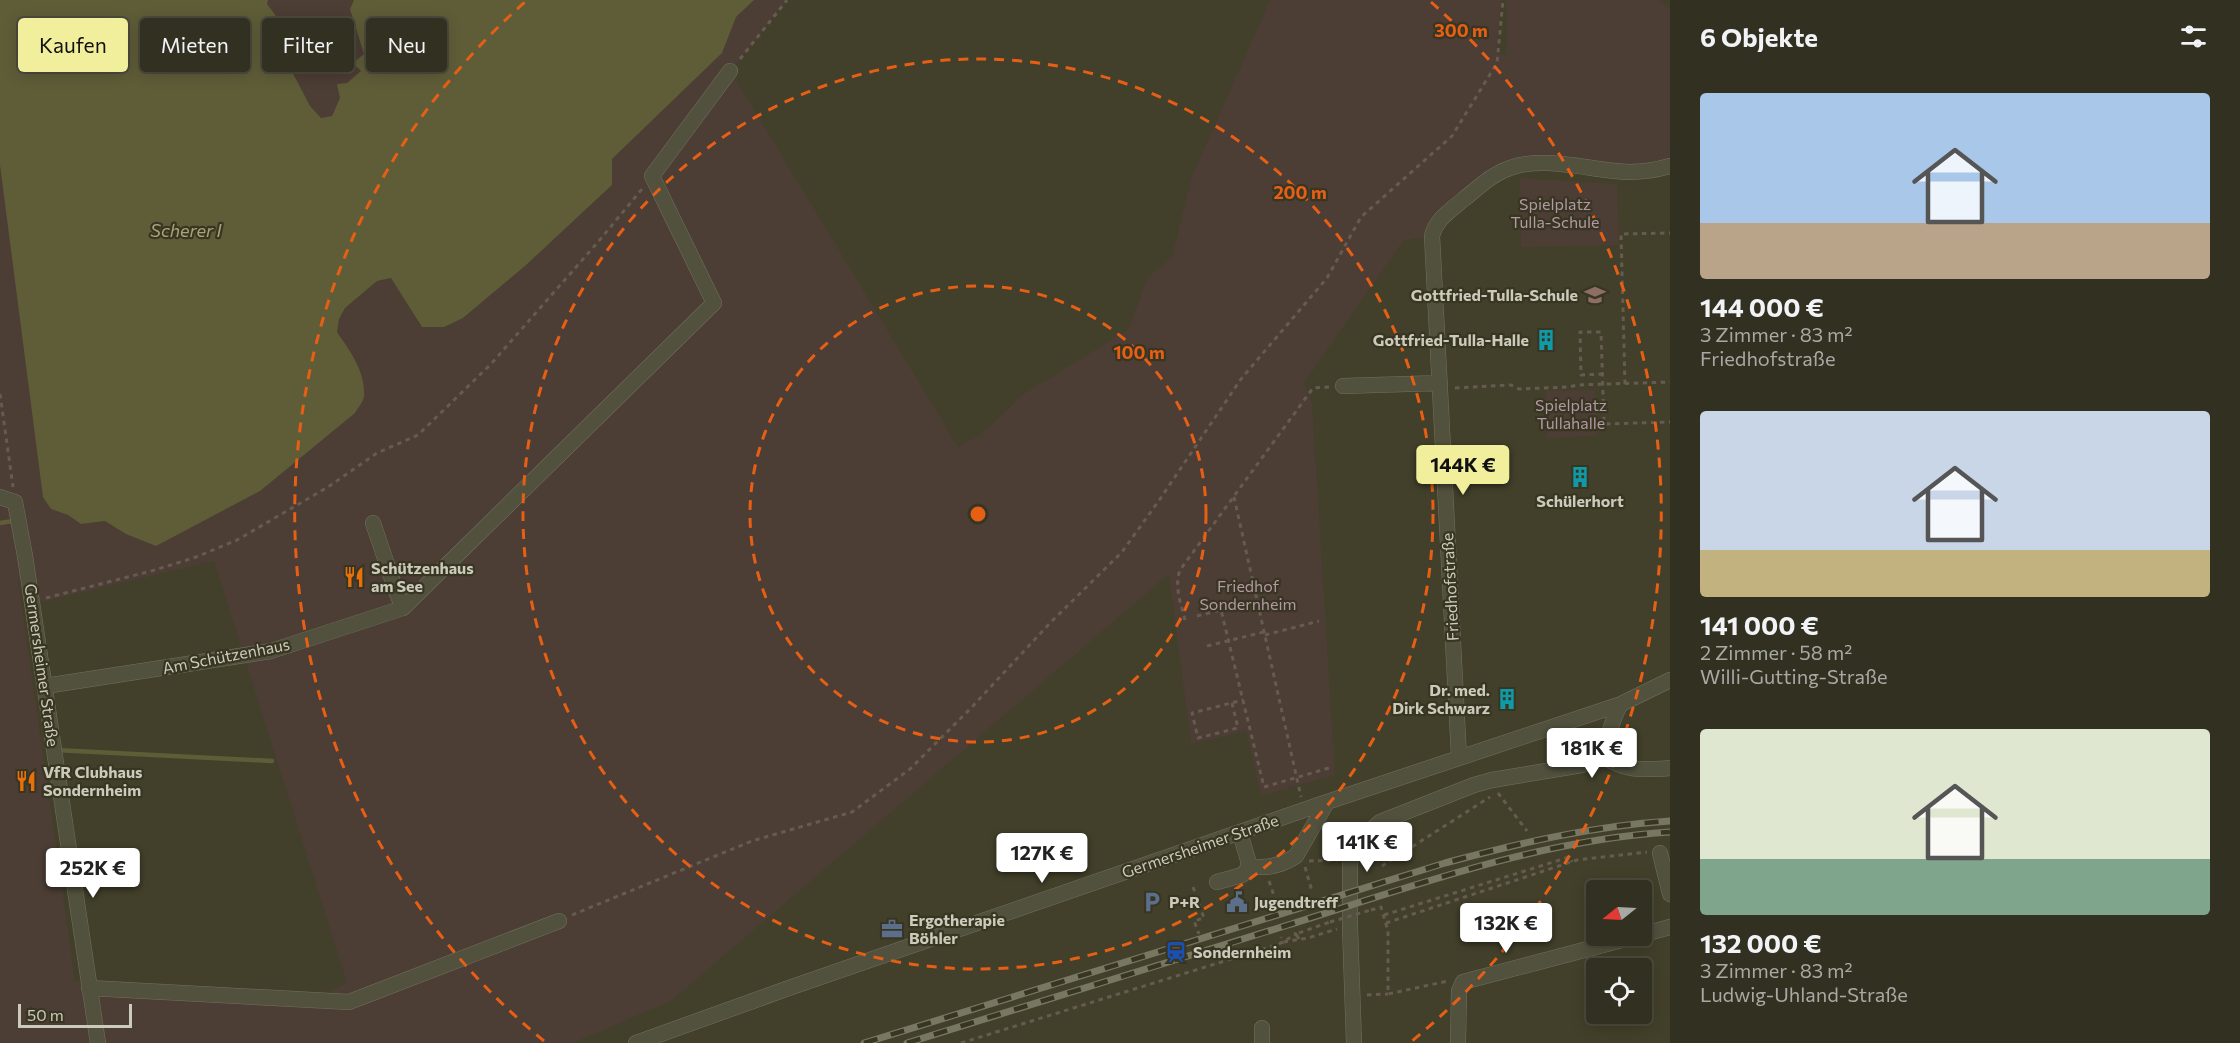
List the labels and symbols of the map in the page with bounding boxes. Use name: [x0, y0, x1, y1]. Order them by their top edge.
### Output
text: 300 m: [1434, 19, 1488, 41]
text: 200 m: [1273, 181, 1327, 203]
park label: Spielplatz Tulla-Schule: [1510, 194, 1600, 231]
water label: Scherer I: [150, 219, 223, 241]
school or university icon: Gottfried-Tulla-Schule: [1583, 283, 1607, 307]
place label: Gottfried-Tulla-Schule: [1411, 285, 1578, 304]
building icon: Gottfried-Tulla-Halle: [1534, 328, 1558, 352]
place label: Gottfried-Tulla-Halle: [1373, 330, 1529, 349]
text: 100 m: [1113, 341, 1165, 363]
park label: Spielplatz Tullahalle: [1535, 395, 1607, 432]
pin: 144K €: [1414, 445, 1512, 496]
building icon: Schülerhort: [1568, 465, 1592, 489]
place label: Schülerhort: [1536, 491, 1624, 510]
centre of rings: [968, 504, 988, 524]
street label: Friedhofstraße: [1437, 532, 1462, 642]
place label: Schützenhaus am See: [371, 558, 474, 595]
restaurant icon: Schützenhaus am See: [342, 565, 366, 589]
park label: Friedhof Sondernheim: [1199, 576, 1297, 613]
street label: Germersheimer Straße: [22, 582, 63, 748]
street label: Am Schützenhaus: [161, 634, 291, 677]
place label: Dr. med. Dirk Schwarz: [1392, 680, 1490, 717]
building icon: Dr. med. Dirk Schwarz: [1495, 687, 1519, 711]
pin: 181K €: [1543, 728, 1641, 779]
place label: VfR Clubhaus Sondernheim: [43, 762, 143, 799]
restaurant icon: VfR Clubhaus Sondernheim: [14, 769, 38, 793]
street label: Germersheimer Straße: [1119, 810, 1281, 881]
pin: 141K €: [1318, 822, 1416, 873]
pin: 127K €: [993, 833, 1091, 884]
pin: 252K €: [44, 848, 142, 899]
north arrow: [1586, 880, 1652, 946]
parking icon: P+R: [1140, 890, 1164, 914]
public building icon: Jugendtreff: [1225, 890, 1249, 914]
place label: P+R: [1169, 892, 1200, 911]
place label: Jugendtreff: [1254, 892, 1338, 911]
pin: 132K €: [1457, 903, 1555, 954]
place label: Ergotherapie Böhler: [909, 910, 1005, 947]
office icon: Ergotherapie Böhler: [880, 917, 904, 941]
station icon: Sondernheim: [1164, 940, 1188, 964]
place label: Sondernheim: [1193, 942, 1291, 961]
scale bar: [18, 1001, 132, 1028]

